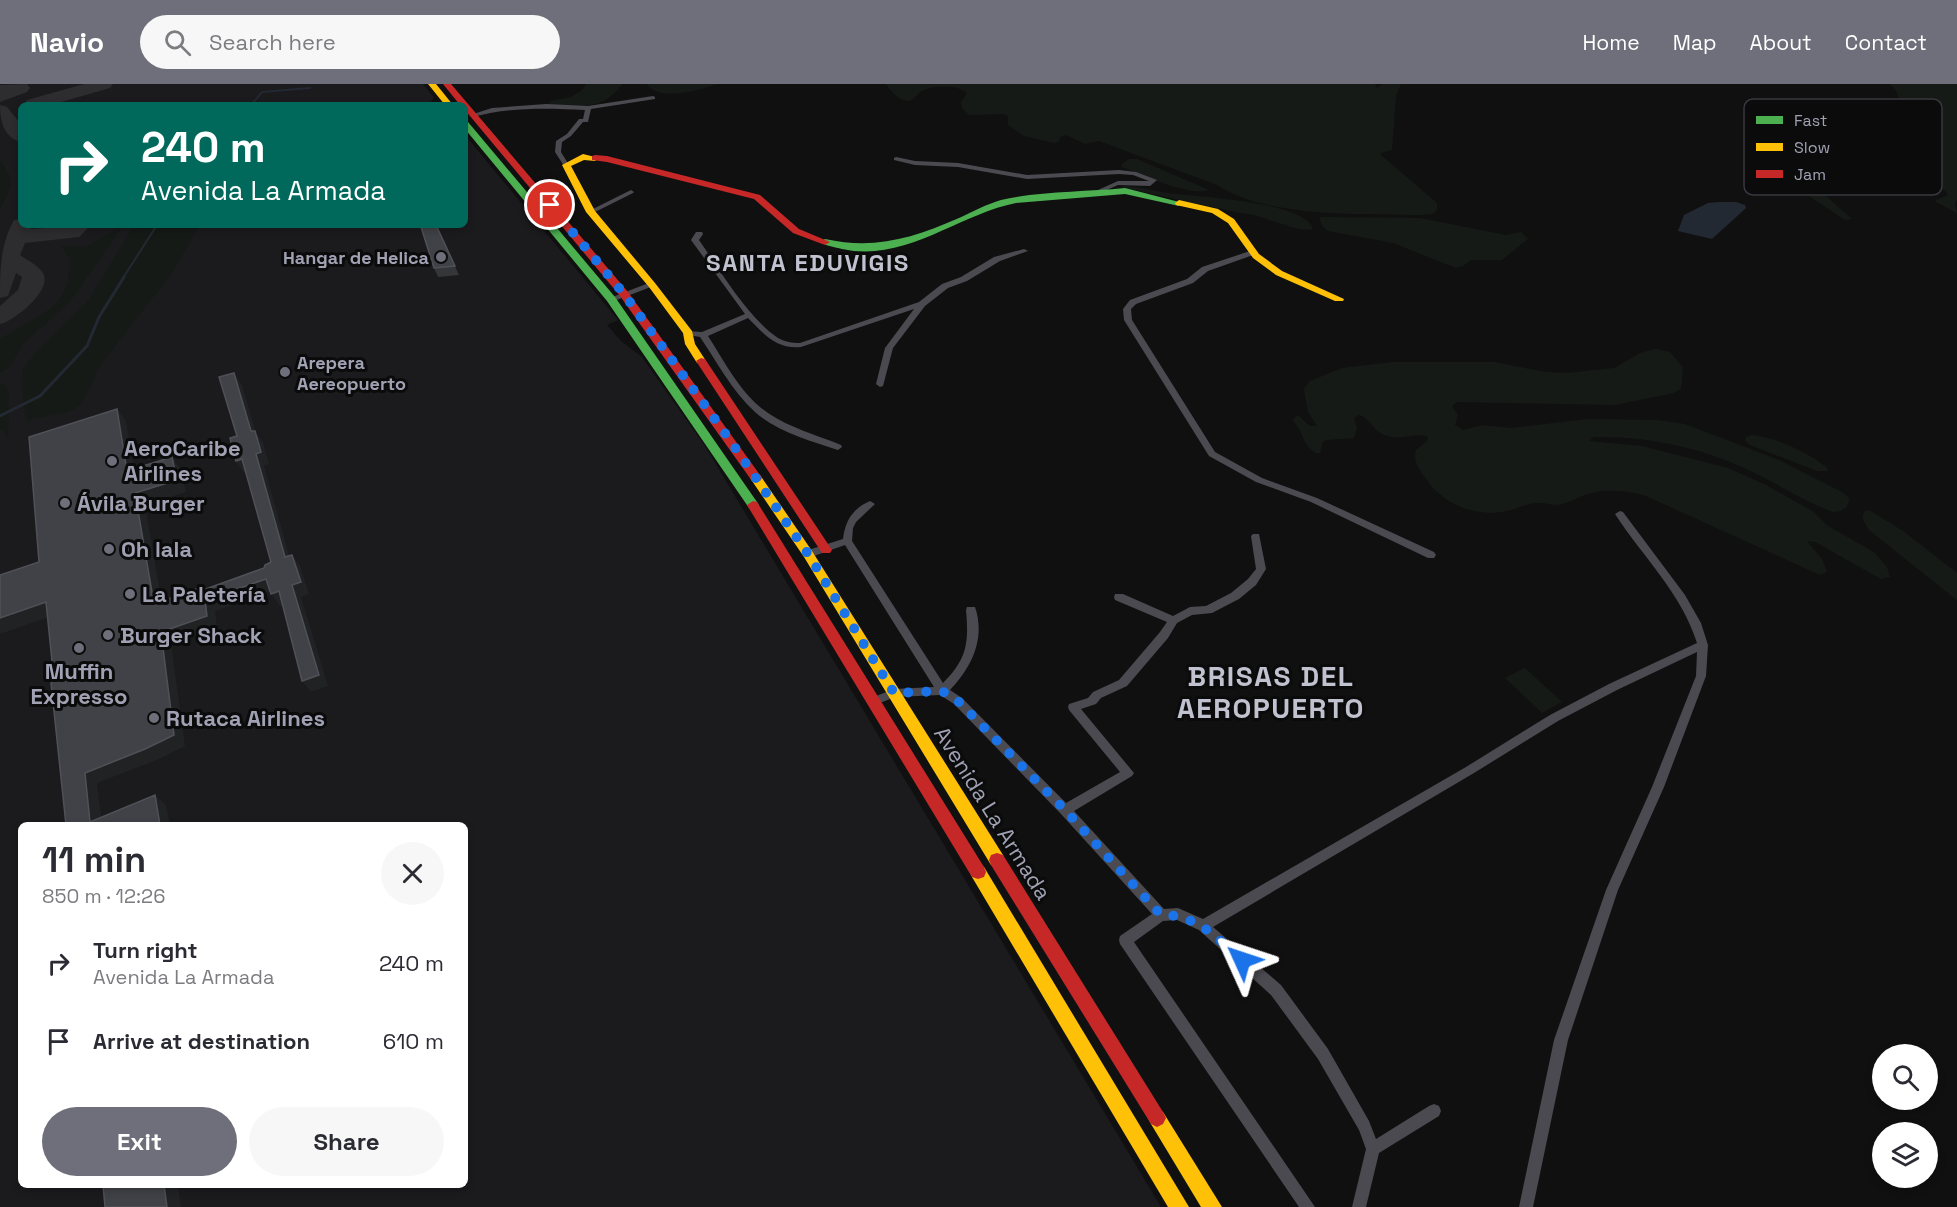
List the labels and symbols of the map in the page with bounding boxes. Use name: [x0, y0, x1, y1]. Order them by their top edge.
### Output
legend: [1744, 99, 1942, 195]
text: Fast: [1794, 110, 1827, 131]
text: Slow: [1794, 137, 1830, 158]
text: Jam: [1794, 164, 1826, 185]
pin: [524, 179, 575, 230]
place label: Hangar de Helica: [283, 246, 430, 269]
district label: SANTA EDUVIGIS: [706, 247, 910, 278]
marker: Hangar de Helica: [434, 250, 448, 264]
place label: Arepera Aereopuerto: [297, 351, 406, 395]
marker: Arepera Aereopuerto: [278, 365, 292, 379]
place label: AeroCaribe Airlines: [124, 434, 241, 487]
marker: AeroCaribe Airlines: [105, 454, 119, 468]
place label: Ávila Burger: [77, 489, 205, 517]
marker: Ávila Burger: [58, 496, 72, 510]
place label: Oh lala: [121, 535, 192, 563]
marker: Oh lala: [102, 542, 116, 556]
place label: La Paletería: [142, 580, 266, 608]
marker: La Paletería: [123, 587, 137, 601]
place label: Burger Shack: [120, 621, 263, 649]
marker: Burger Shack: [101, 628, 115, 642]
marker: Muffin Expresso: [72, 641, 86, 655]
place label: Muffin Expresso: [31, 657, 127, 710]
district label: BRISAS DEL AEROPUERTO: [1177, 658, 1365, 726]
place label: Rutaca Airlines: [166, 704, 325, 732]
marker: Rutaca Airlines: [147, 711, 161, 725]
street label: Avenida La Armada: [928, 721, 1058, 905]
position arrow: [1210, 928, 1274, 992]

